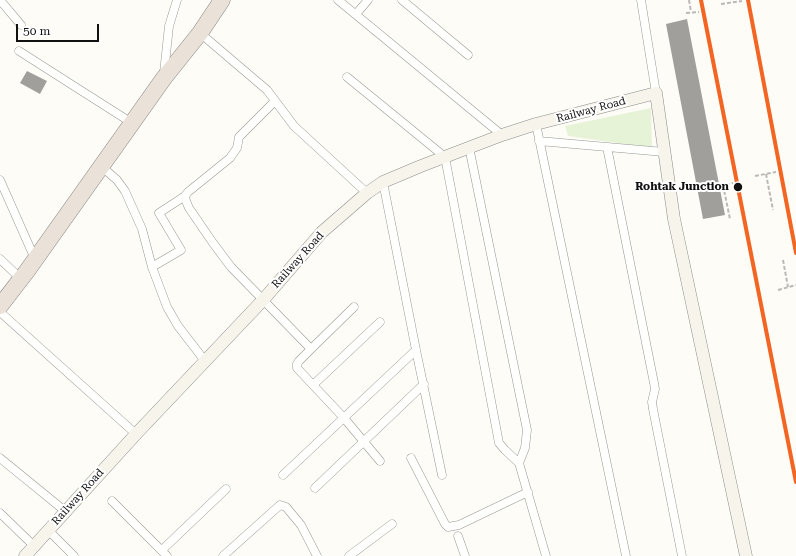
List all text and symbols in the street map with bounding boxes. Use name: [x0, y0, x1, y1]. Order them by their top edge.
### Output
scale bar: [18, 16, 101, 42]
text: 50 m: [23, 24, 50, 38]
street label: Railway Road: [555, 94, 627, 126]
place label: Rohtak Junction: [635, 180, 729, 194]
marker: Rohtak Junction: [732, 181, 744, 193]
street label: Railway Road: [269, 229, 327, 291]
street label: Railway Road: [49, 466, 107, 528]

